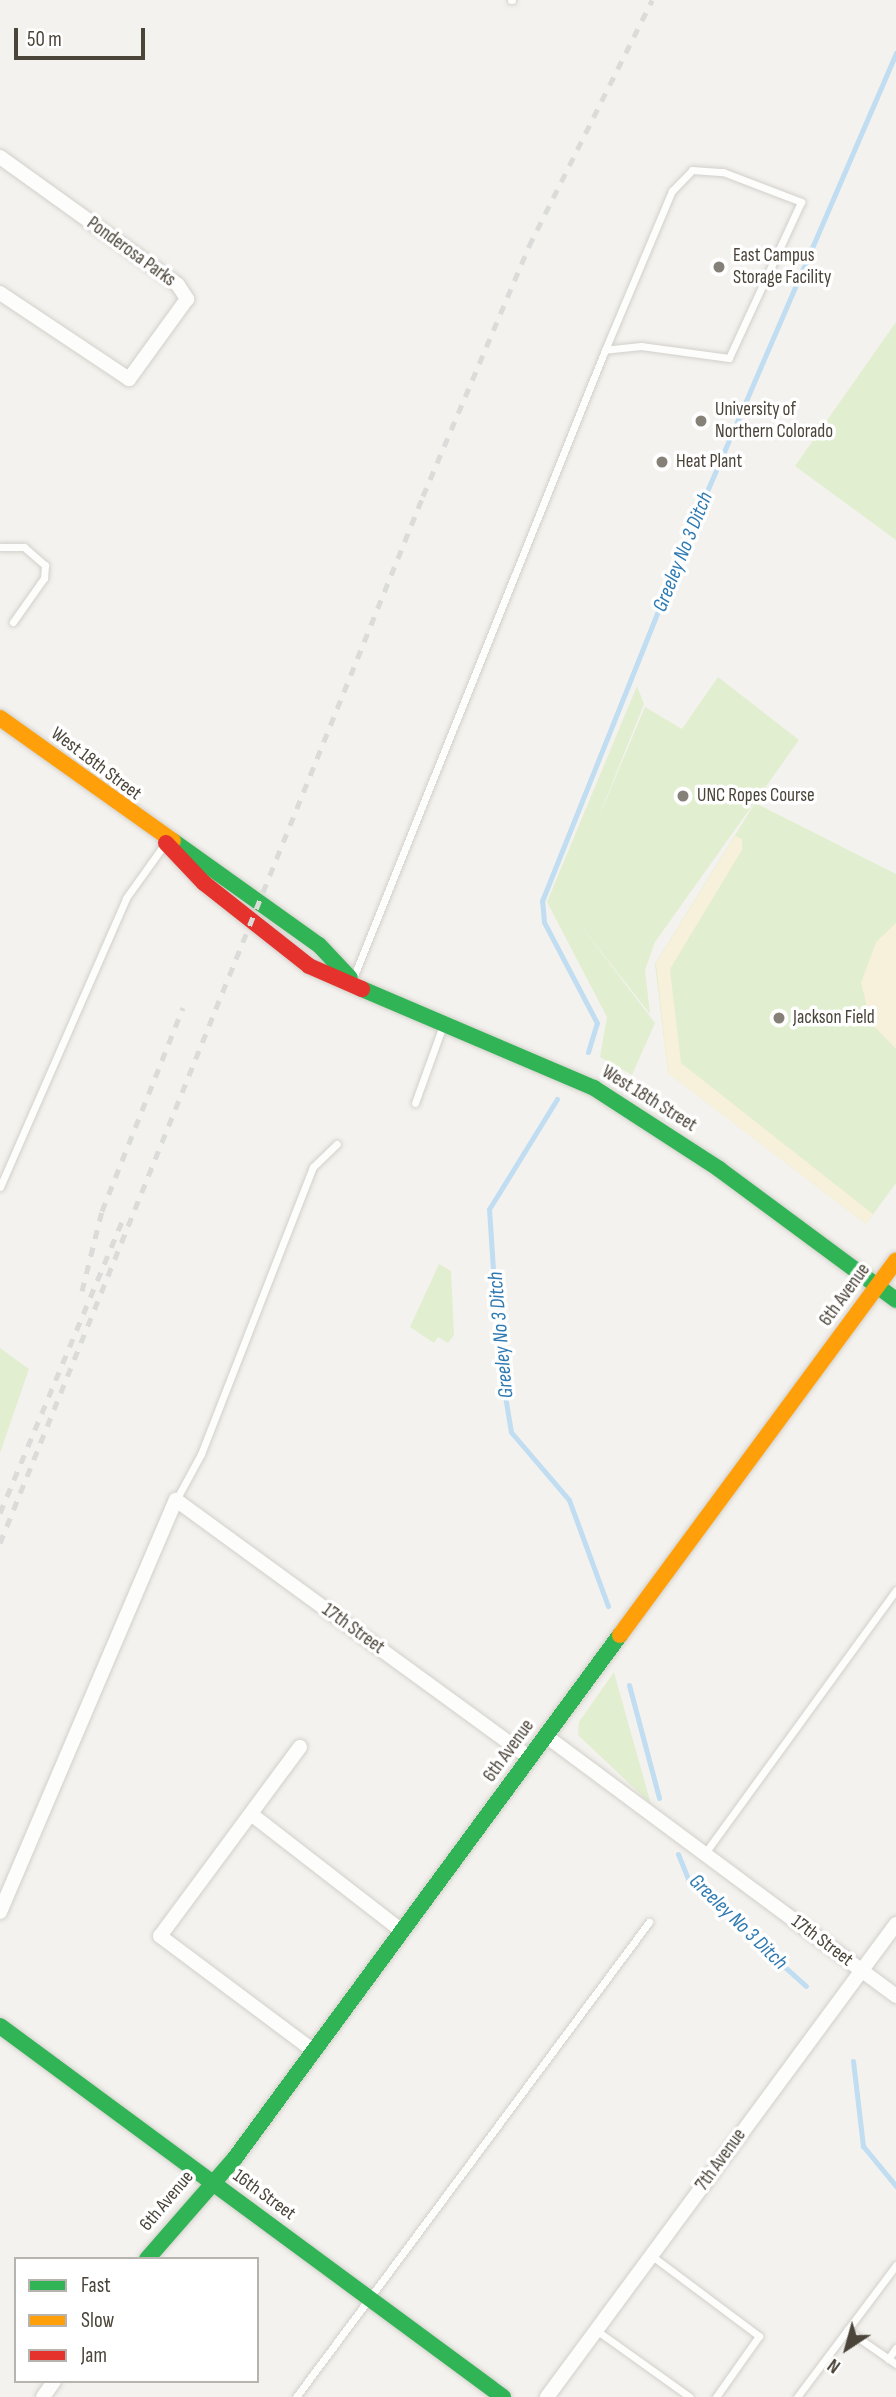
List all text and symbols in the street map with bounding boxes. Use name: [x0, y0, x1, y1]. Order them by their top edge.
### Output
scale bar: [18, 14, 149, 58]
text: 50 m: [27, 27, 62, 52]
street label: Ponderosa Parks: [82, 212, 180, 292]
place label: East Campus Storage Facility: [733, 245, 831, 289]
marker: East Campus Storage Facility: [711, 259, 727, 275]
place label: University of Northern Colorado: [715, 399, 833, 443]
marker: University of Northern Colorado: [693, 413, 709, 429]
place label: Heat Plant: [676, 451, 742, 473]
marker: Heat Plant: [654, 454, 670, 470]
water label: Greeley No 3 Ditch: [648, 488, 718, 616]
street label: West 18th Street: [46, 723, 146, 805]
place label: UNC Ropes Course: [697, 785, 815, 807]
marker: UNC Ropes Course: [675, 788, 691, 804]
place label: Jackson Field: [793, 1007, 875, 1029]
marker: Jackson Field: [771, 1010, 787, 1026]
street label: West 18th Street: [597, 1061, 701, 1137]
street label: 6th Avenue: [815, 1259, 875, 1331]
water label: Greeley No 3 Ditch: [483, 1271, 519, 1399]
street label: 17th Street: [317, 1599, 389, 1659]
street label: 6th Avenue: [479, 1715, 539, 1787]
water label: Greeley No 3 Ditch: [684, 1869, 792, 1975]
street label: 17th Street: [787, 1910, 857, 1972]
street label: 7th Avenue: [691, 2125, 751, 2195]
street label: 16th Street: [228, 2165, 300, 2225]
street label: 6th Avenue: [135, 2166, 199, 2236]
legend: [14, 2257, 259, 2383]
text: Fast: [81, 2273, 111, 2298]
text: Slow: [81, 2308, 114, 2333]
north arrow: [812, 2313, 882, 2383]
text: Jam: [81, 2343, 107, 2368]
text: N: [823, 2353, 845, 2378]

